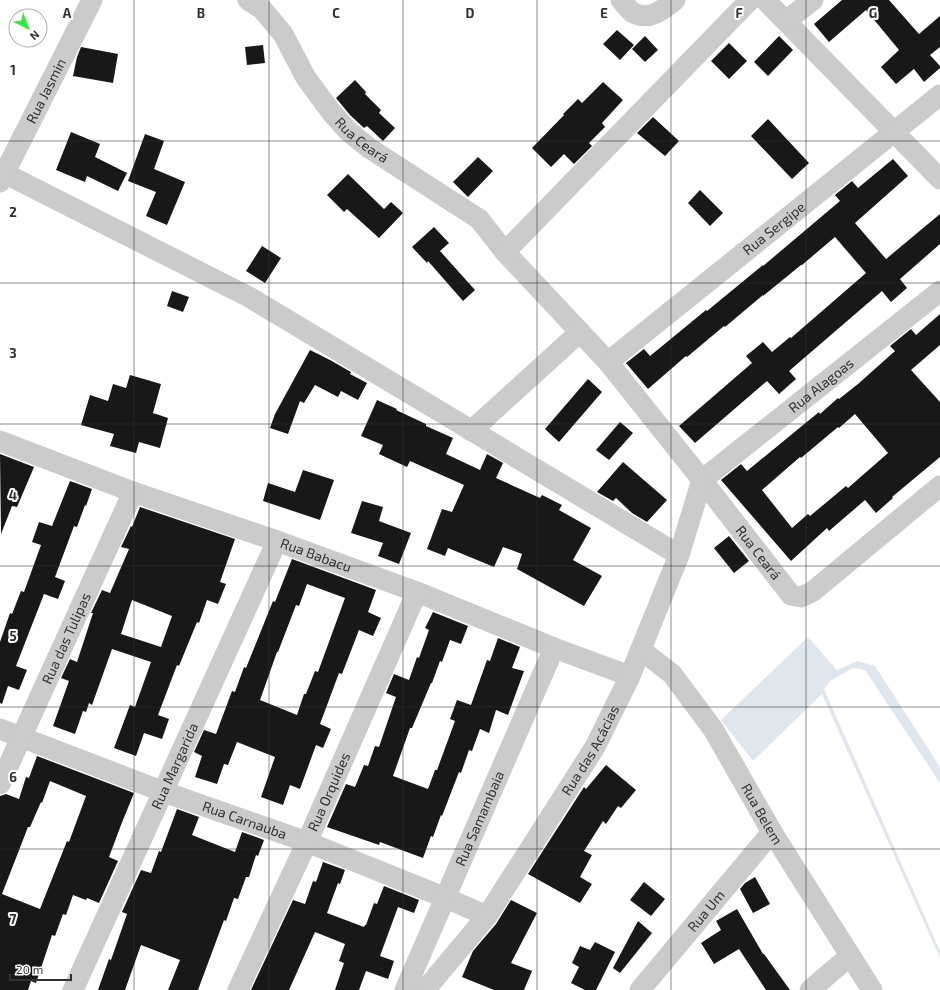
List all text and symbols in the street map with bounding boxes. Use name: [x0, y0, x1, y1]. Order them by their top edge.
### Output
text: A: [63, 5, 72, 21]
text: B: [197, 5, 205, 21]
text: C: [332, 5, 340, 21]
text: D: [466, 5, 475, 21]
text: E: [600, 5, 608, 21]
text: F: [735, 5, 743, 21]
text: G: [869, 5, 877, 21]
north arrow: [8, 8, 48, 48]
text: N: [28, 28, 42, 43]
street label: Rua Jasmin: [22, 55, 69, 126]
text: 1: [10, 62, 16, 78]
street label: Rua Ceará: [332, 113, 392, 166]
street label: Rua Sergipe: [739, 198, 808, 258]
text: 2: [9, 204, 17, 220]
text: 3: [9, 345, 17, 361]
street label: Rua Alagoas: [785, 354, 857, 416]
text: 4: [9, 487, 17, 503]
street label: Rua Ceará: [732, 522, 785, 583]
street label: Rua Babacu: [278, 534, 354, 575]
street label: Rua das Tulipas: [38, 590, 94, 687]
text: 5: [9, 628, 17, 644]
street label: Rua das Acácias: [557, 702, 622, 798]
street label: Rua Margarida: [147, 720, 201, 812]
street label: Rua Orquides: [304, 750, 353, 834]
street label: Rua Samambaia: [451, 768, 507, 869]
text: 6: [9, 769, 17, 785]
street label: Rua Belem: [738, 780, 787, 848]
street label: Rua Carnauba: [200, 797, 289, 842]
street label: Rua Um: [683, 886, 728, 935]
text: 7: [10, 911, 17, 927]
scale bar: [10, 956, 71, 982]
text: 20 m: [16, 962, 43, 976]

